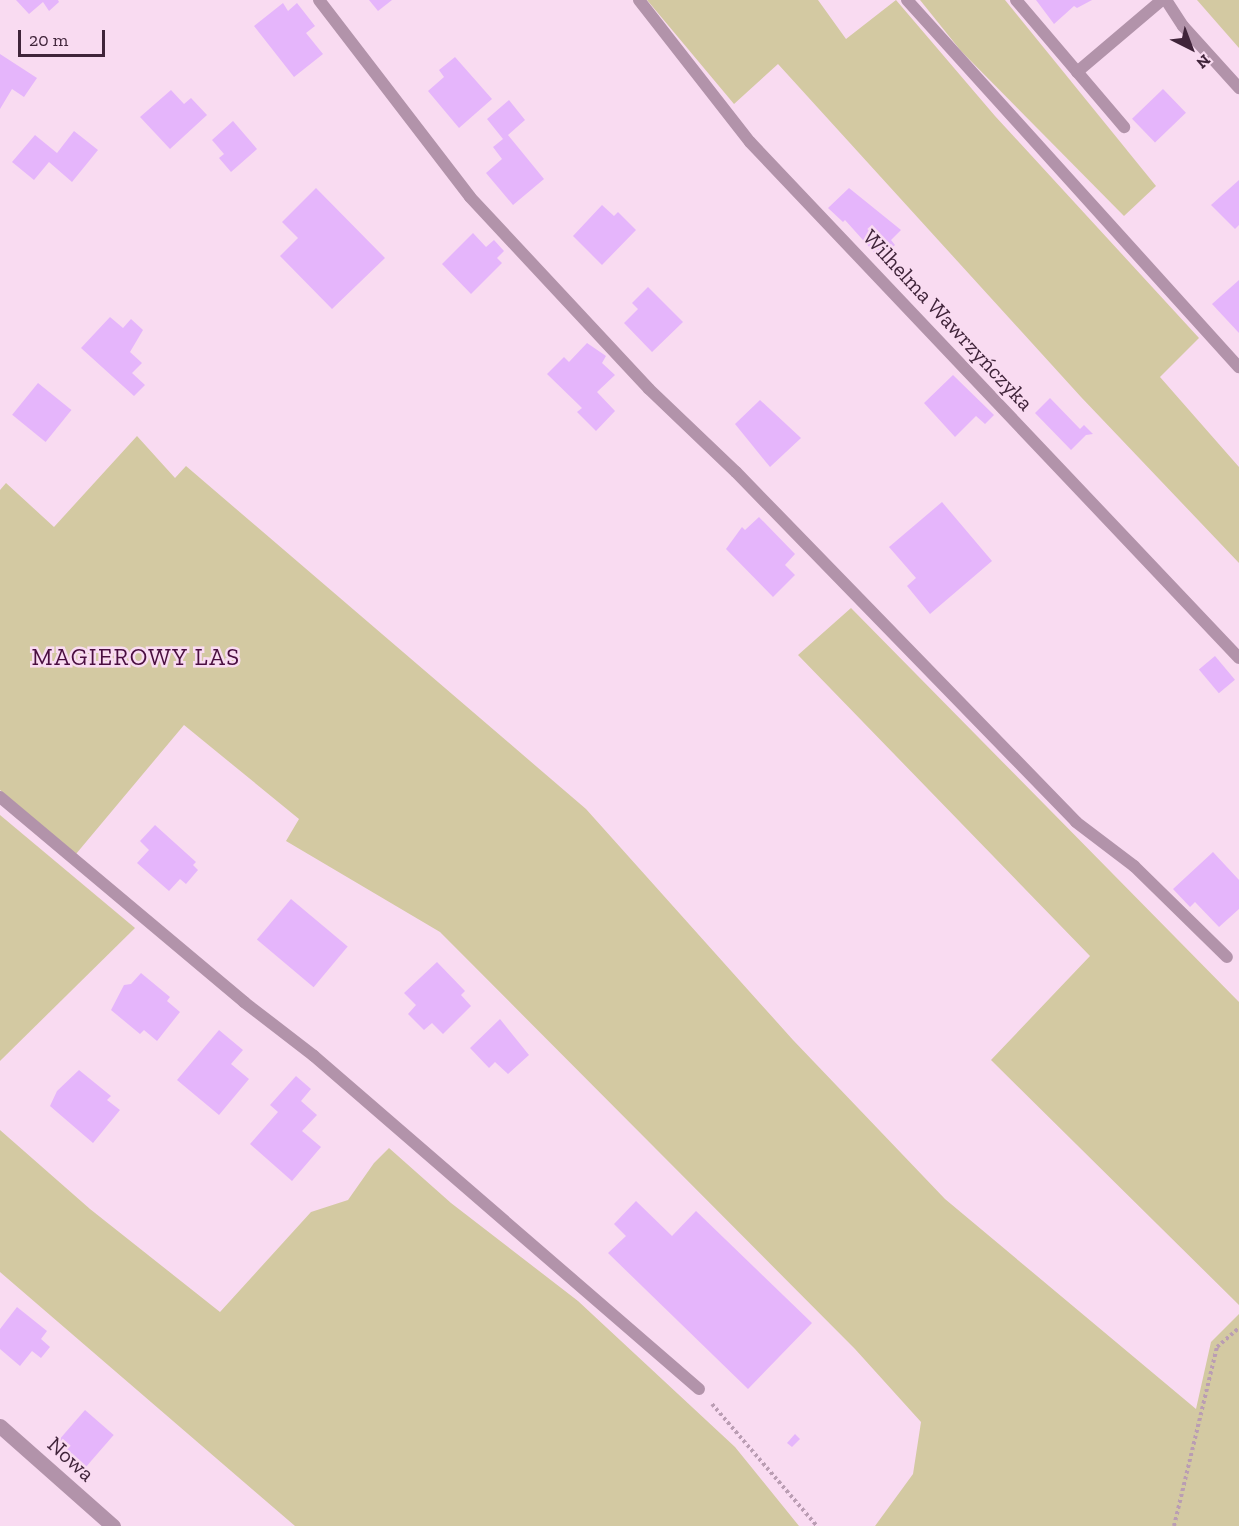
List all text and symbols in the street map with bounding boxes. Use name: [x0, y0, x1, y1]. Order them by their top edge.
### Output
scale bar: [21, 18, 108, 56]
north arrow: [1161, 18, 1221, 78]
text: 20 m: [29, 29, 68, 51]
text: N: [1193, 51, 1214, 73]
street label: Wilhelma Wawrzyńczyka: [857, 224, 1039, 416]
district label: MAGIEROWY LAS: [31, 643, 241, 671]
street label: Nowa: [42, 1431, 100, 1487]

